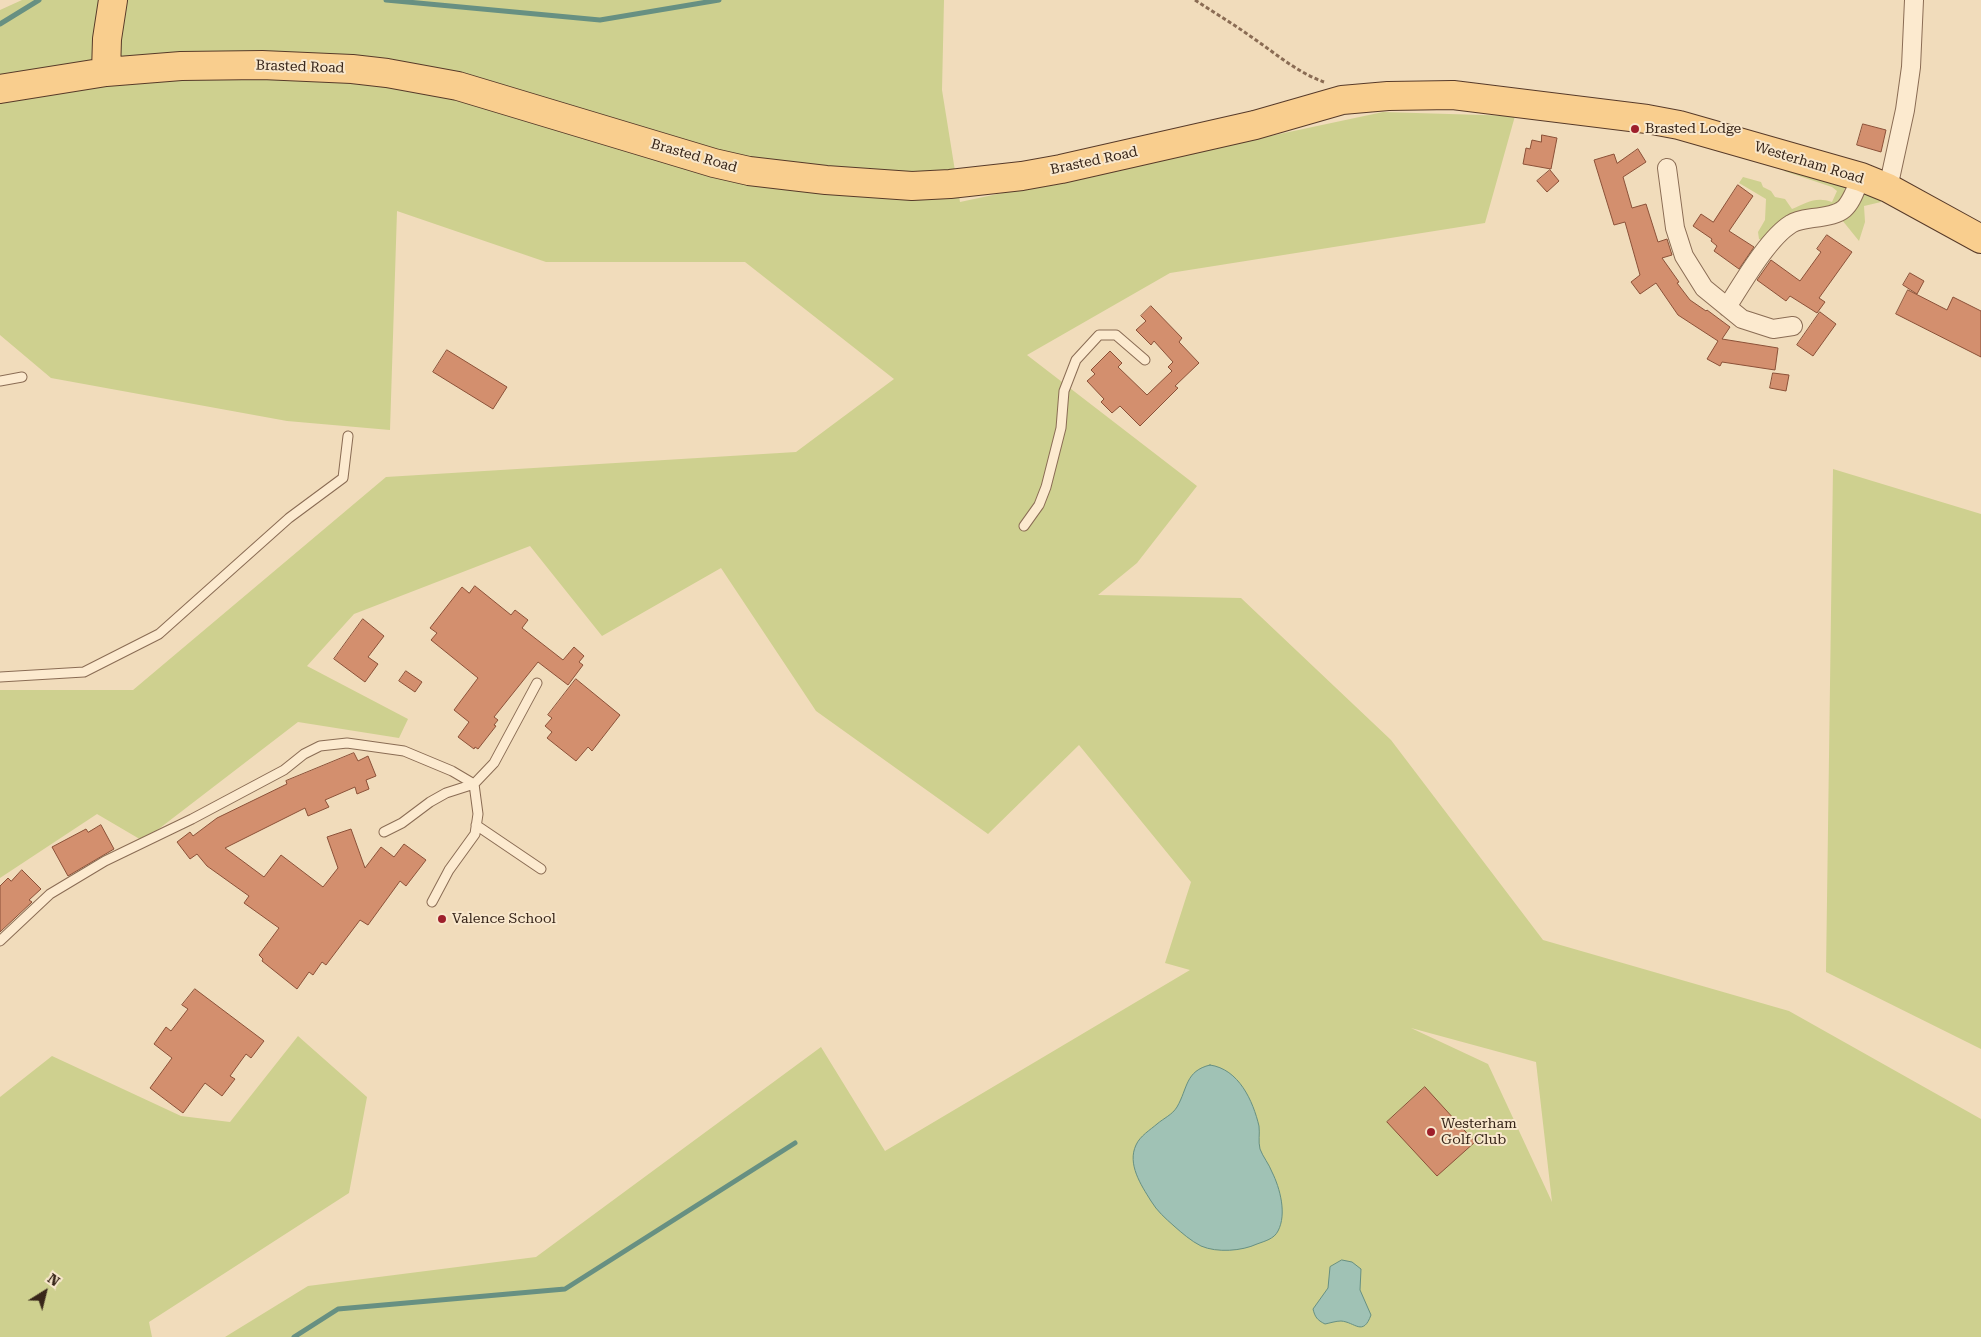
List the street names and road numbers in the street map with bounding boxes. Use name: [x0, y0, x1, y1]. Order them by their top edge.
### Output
street label: Brasted Road: [255, 57, 345, 77]
street label: Brasted Road: [649, 136, 739, 176]
street label: Westerham Road: [1752, 138, 1866, 188]
street label: Brasted Road: [1049, 144, 1139, 178]

